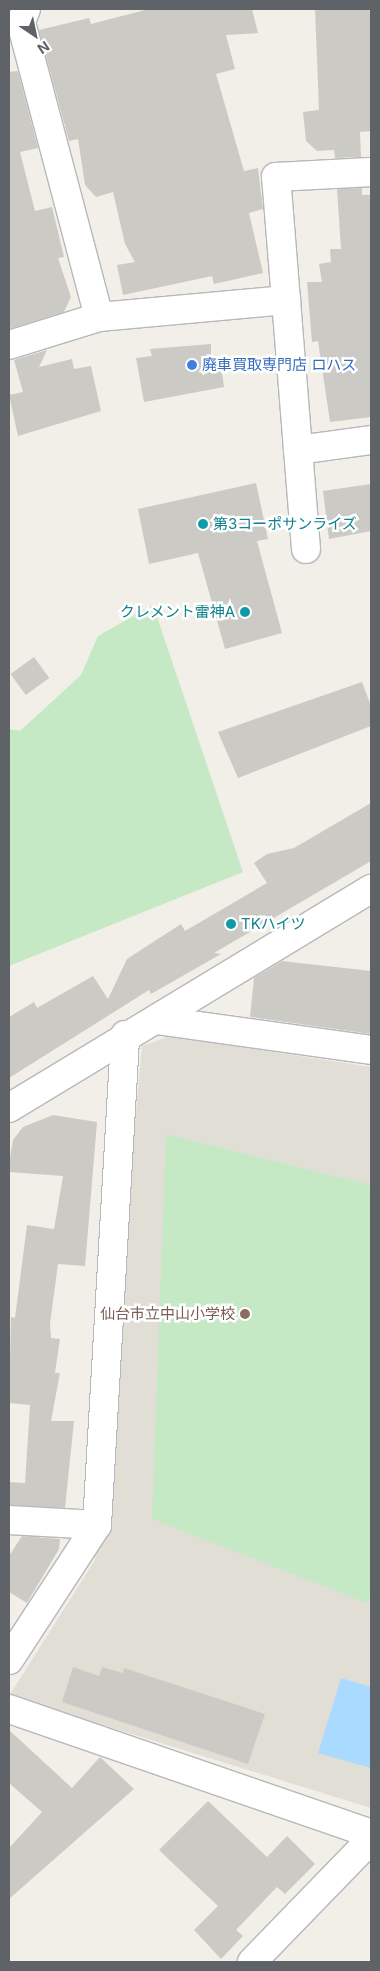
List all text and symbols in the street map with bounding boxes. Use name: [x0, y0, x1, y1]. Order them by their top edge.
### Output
north arrow: [10, 10, 60, 60]
text: N: [34, 38, 53, 58]
place label: 廃車買取専門店 ロハス: [202, 356, 356, 374]
marker: 廃車買取専門店 ロハス: [186, 359, 198, 371]
place label: 第3コーポサンライズ: [213, 515, 357, 533]
marker: 第3コーポサンライズ: [197, 518, 209, 530]
place label: クレメント雷神A: [120, 603, 235, 621]
marker: クレメント雷神A: [239, 606, 251, 618]
place label: TKハイツ: [241, 915, 306, 933]
marker: TKハイツ: [225, 918, 237, 930]
place label: 仙台市立中山小学校: [100, 1305, 235, 1323]
marker: 仙台市立中山小学校: [239, 1308, 251, 1320]

